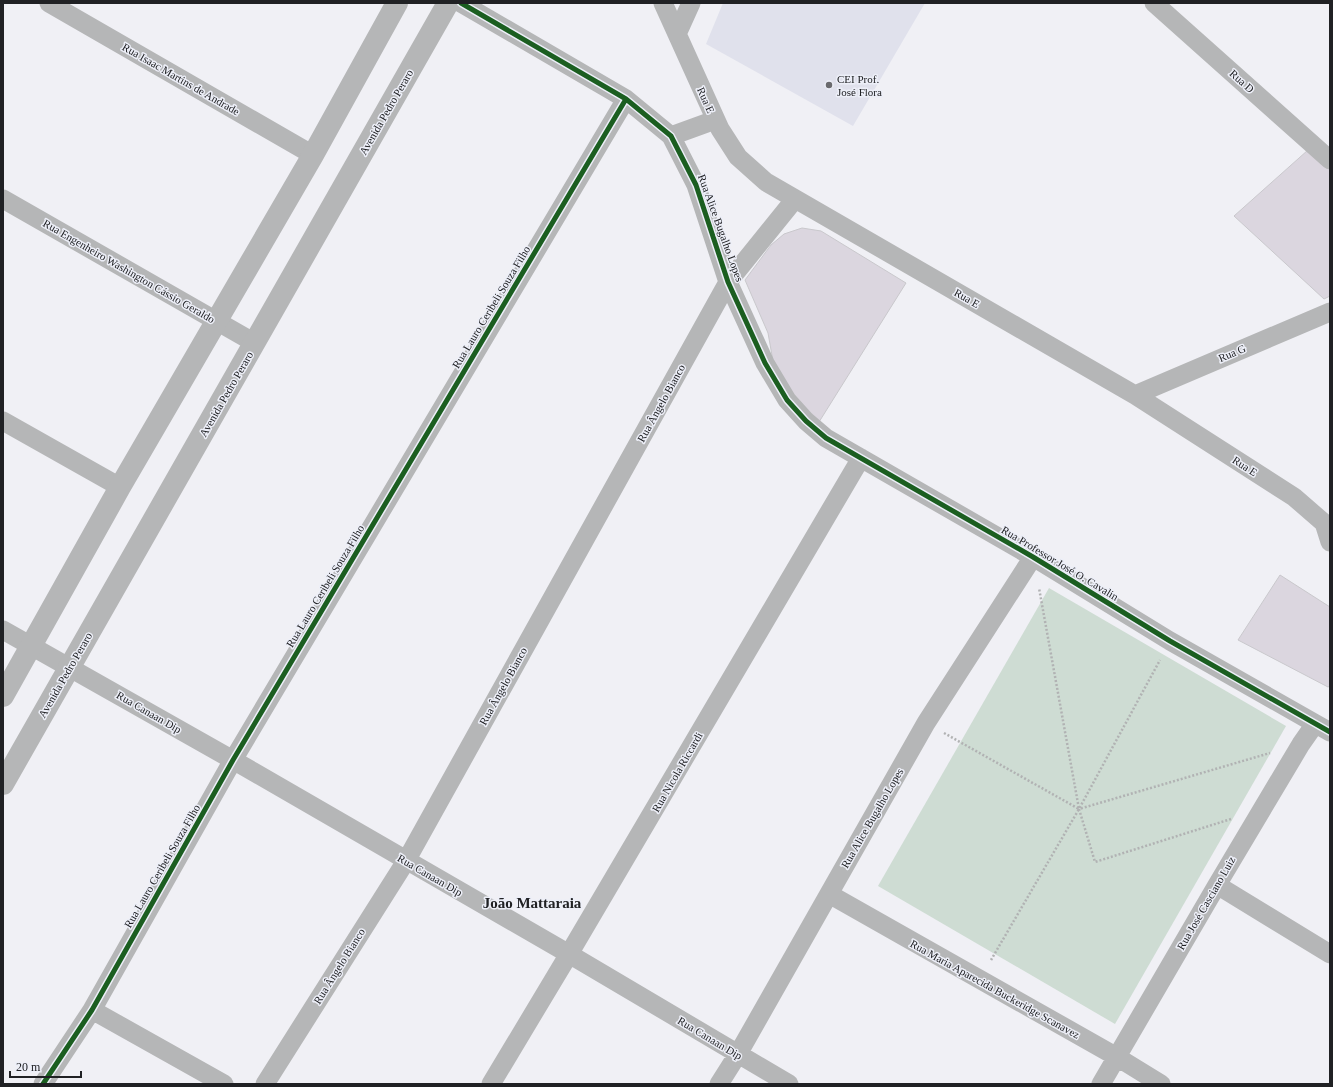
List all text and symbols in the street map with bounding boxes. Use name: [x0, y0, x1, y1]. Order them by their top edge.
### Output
street label: Rua Isaac Martins de Andrade: [120, 41, 242, 118]
street label: Avenida Pedro Peraro: [357, 67, 416, 157]
street label: Rua D: [1227, 67, 1257, 95]
place label: CEI Prof. José Flora: [837, 73, 882, 98]
marker: CEI Prof. José Flora: [824, 80, 834, 90]
street label: Rua E: [695, 85, 717, 115]
street label: Rua Alice Bugalho Lopes: [696, 173, 746, 283]
street label: Rua Engenheiro Washington Cássio Geraldo: [41, 217, 217, 326]
street label: Rua Lauro Ceribeli Souza Filho: [450, 243, 533, 370]
street label: Rua E: [952, 286, 982, 310]
street label: Rua G: [1217, 342, 1247, 364]
street label: Avenida Pedro Peraro: [197, 349, 256, 439]
street label: Rua Ângelo Bianco: [635, 362, 688, 444]
street label: Rua E: [1230, 454, 1260, 479]
street label: Rua Lauro Ceribeli Souza Filho: [284, 522, 367, 649]
street label: Rua Professor José O. Cavalin: [999, 523, 1121, 603]
street label: Avenida Pedro Peraro: [36, 630, 95, 720]
street label: Rua Ângelo Bianco: [477, 645, 530, 727]
street label: Rua Canaan Dip: [115, 689, 184, 736]
street label: Rua Nicola Riccardi: [649, 730, 705, 814]
street label: Rua Alice Bugalho Lopes: [838, 766, 906, 870]
street label: Rua Lauro Ceribeli Souza Filho: [122, 802, 203, 930]
street label: Rua Canaan Dip: [396, 852, 465, 899]
street label: Rua José Casciano Luiz: [1174, 854, 1238, 952]
district label: João Mattaraia: [483, 895, 582, 911]
street label: Rua Ângelo Bianco: [311, 926, 367, 1006]
street label: Rua Maria Aparecida Buckeridge Scanavez: [908, 937, 1082, 1041]
street label: Rua Canaan Dip: [676, 1014, 745, 1062]
scale bar: [10, 1053, 81, 1079]
text: 20 m: [16, 1060, 41, 1074]

